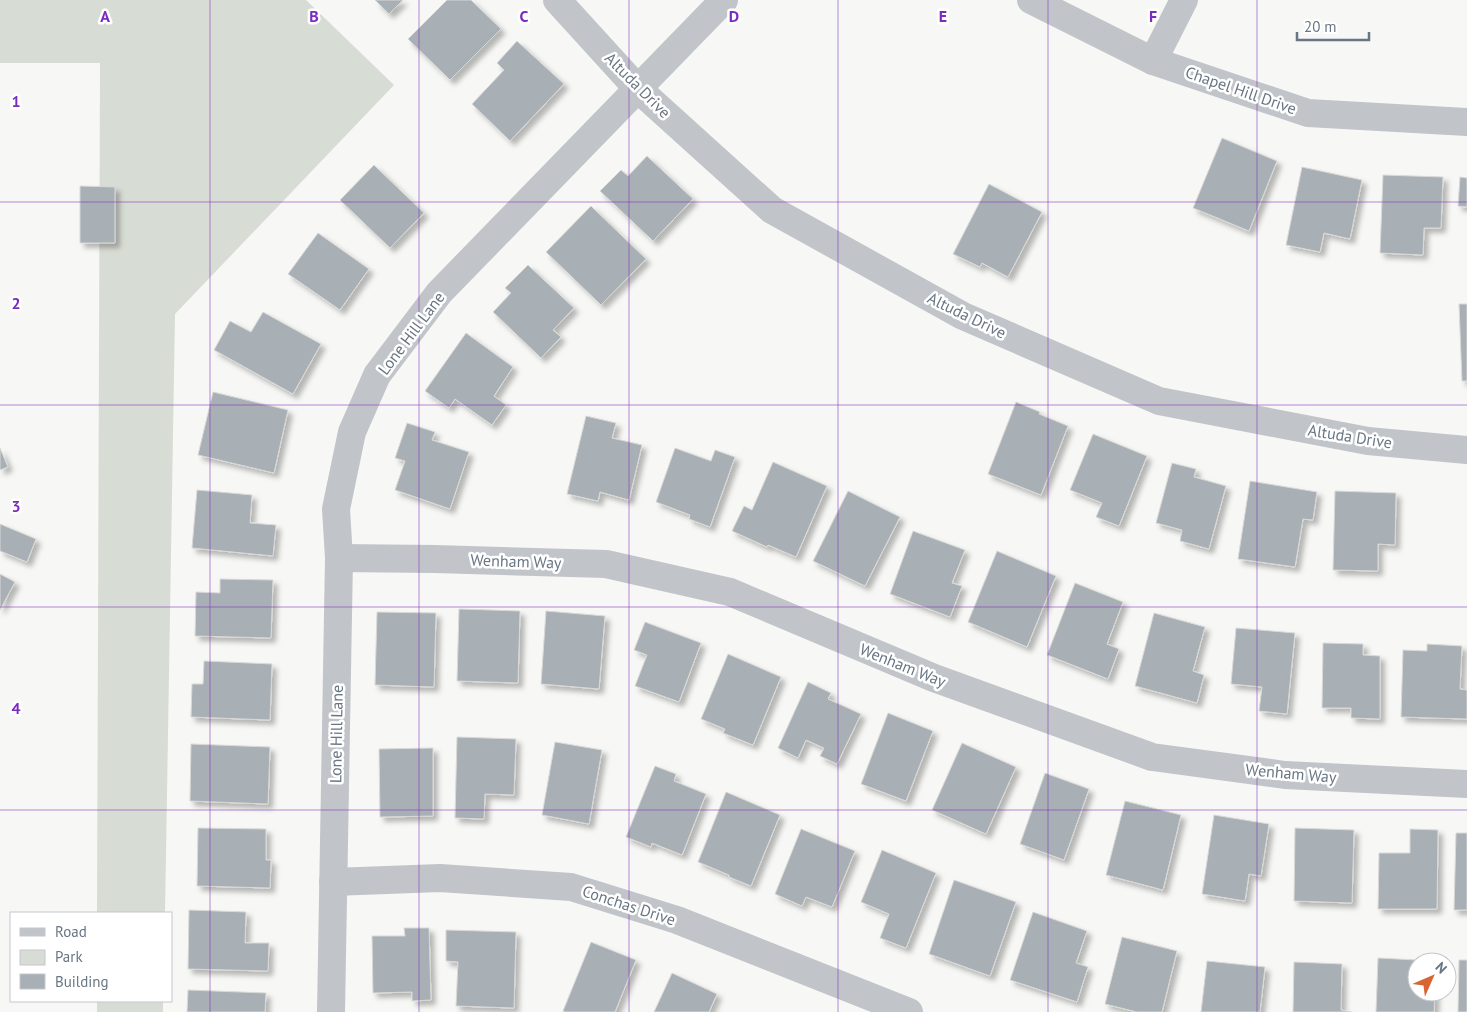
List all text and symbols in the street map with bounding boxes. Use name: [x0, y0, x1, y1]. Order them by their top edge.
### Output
text: A: [100, 6, 110, 26]
text: B: [309, 6, 319, 26]
text: C: [520, 6, 529, 26]
text: D: [729, 6, 739, 26]
text: E: [939, 6, 947, 26]
text: F: [1149, 6, 1157, 26]
scale bar: [1297, 10, 1370, 42]
text: 20 m: [1304, 17, 1337, 36]
street label: Altuda Drive: [601, 48, 675, 122]
street label: Chapel Hill Drive: [1183, 62, 1299, 118]
text: 1: [11, 91, 21, 111]
street label: Altuda Drive: [925, 287, 1009, 343]
street label: Lone Hill Lane: [373, 288, 449, 378]
text: 2: [11, 293, 21, 313]
street label: Altuda Drive: [1307, 419, 1393, 453]
text: 3: [11, 496, 21, 516]
street label: Wenham Way: [470, 549, 562, 573]
street label: Wenham Way: [857, 639, 949, 692]
street label: Lone Hill Lane: [325, 685, 347, 783]
text: 4: [11, 698, 21, 718]
street label: Wenham Way: [1245, 759, 1338, 787]
street label: Conchas Drive: [580, 881, 678, 929]
legend: [10, 912, 172, 1002]
text: Road: [55, 922, 87, 941]
text: Park: [55, 947, 83, 966]
north arrow: [1407, 952, 1457, 1002]
text: N: [1432, 958, 1451, 977]
text: Building: [55, 972, 109, 991]

